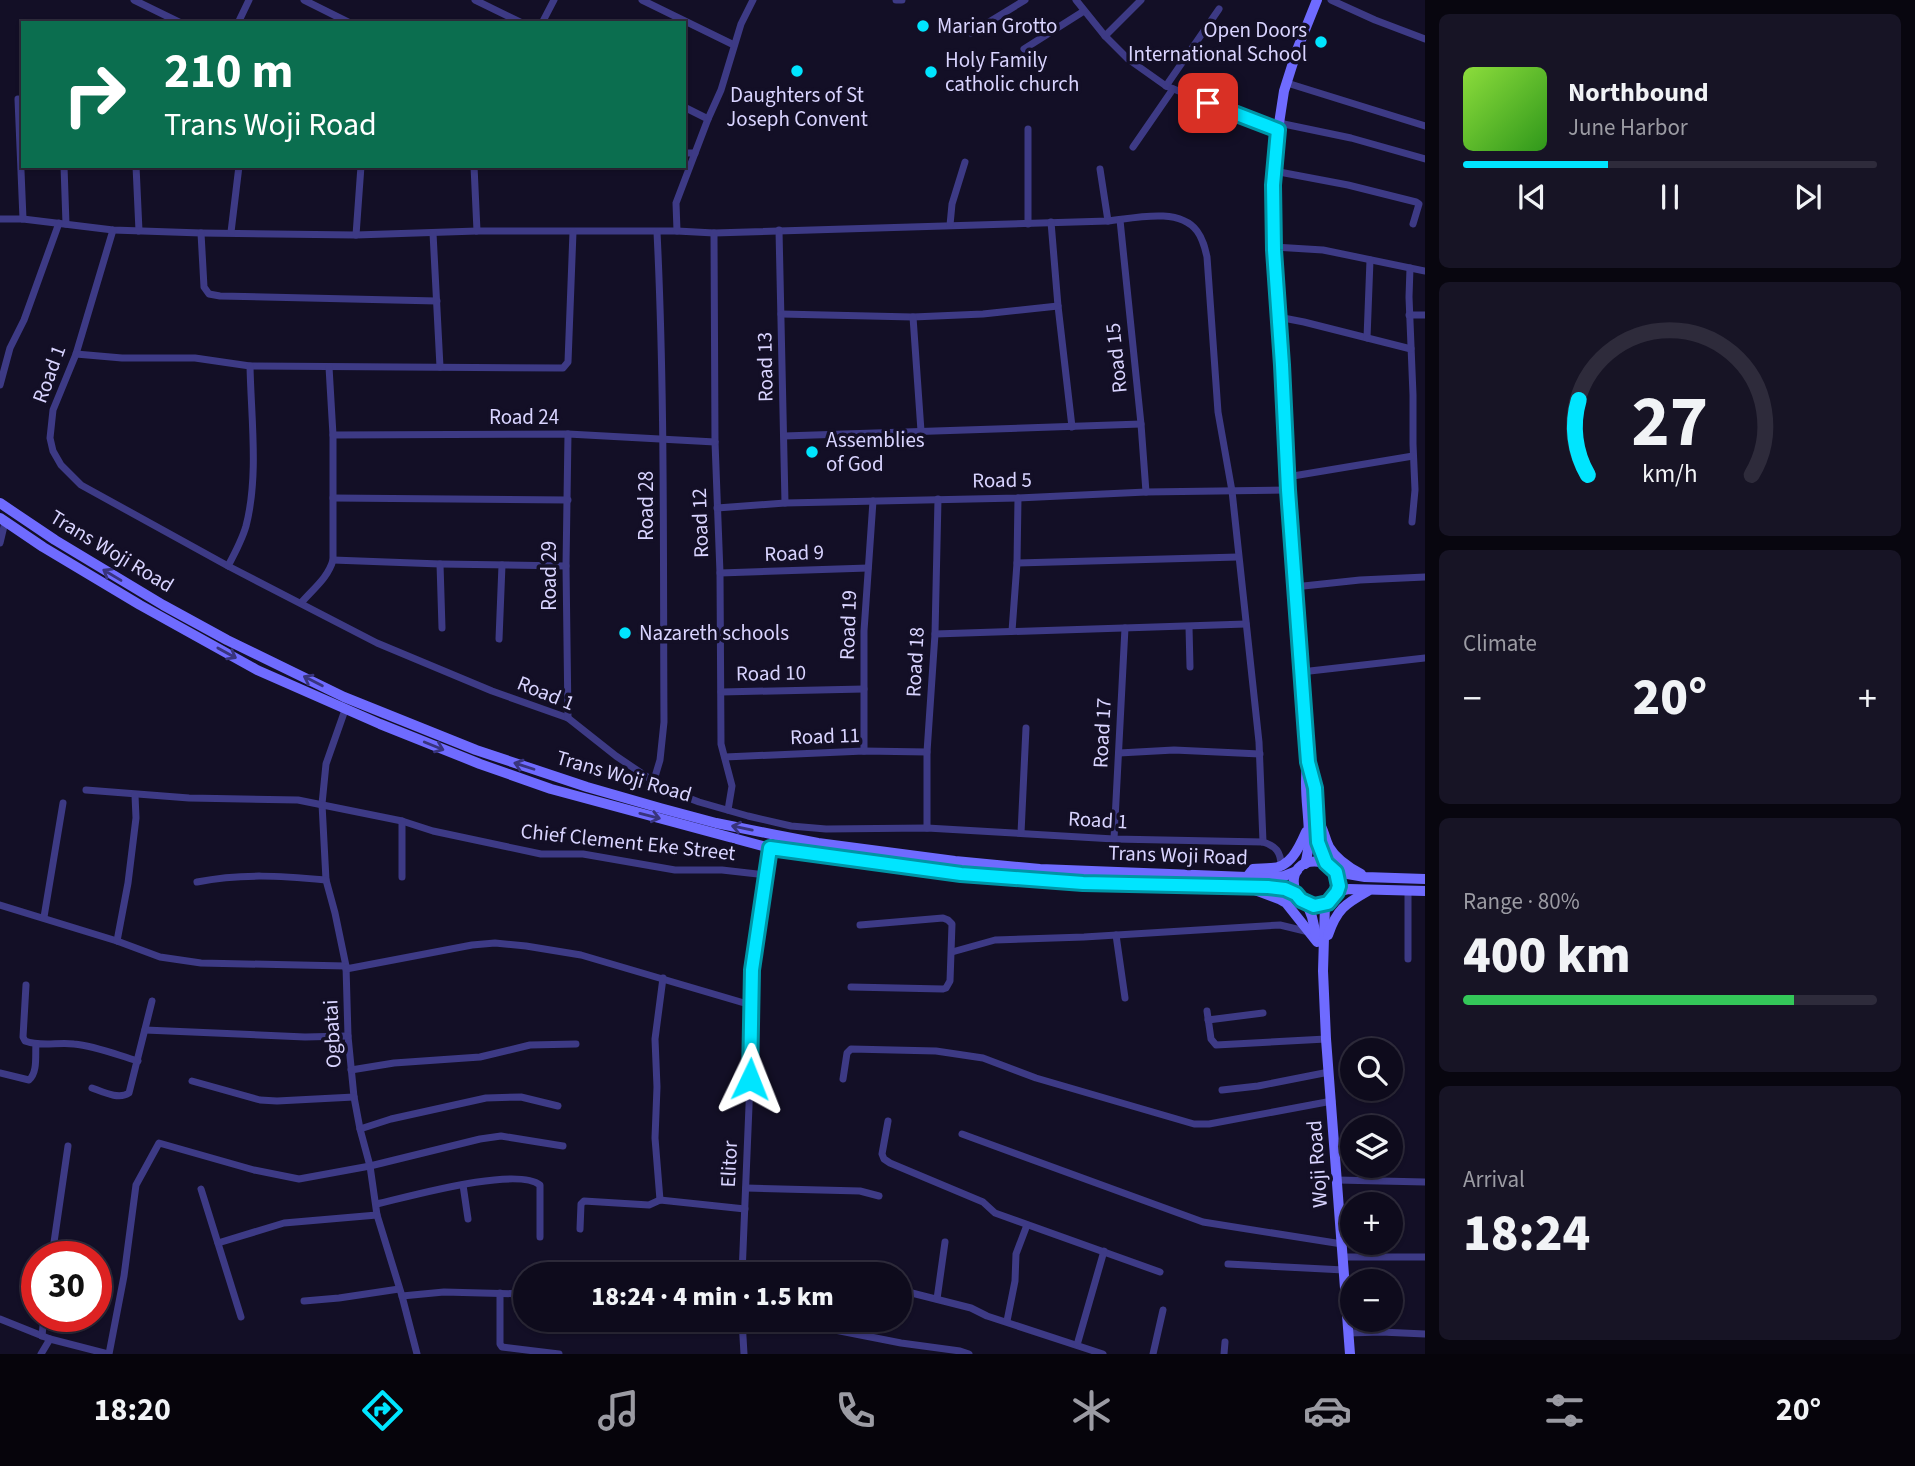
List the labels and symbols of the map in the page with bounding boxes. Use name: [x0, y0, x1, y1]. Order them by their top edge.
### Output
place label: Marian Grotto: [937, 11, 1058, 41]
place label: Open Doors International School: [1128, 15, 1307, 69]
marker: Marian Grotto: [915, 18, 931, 34]
marker: Open Doors International School: [1313, 34, 1329, 50]
place label: Holy Family catholic church: [945, 45, 1079, 99]
marker: Daughters of St Joseph Convent: [789, 63, 805, 79]
marker: Holy Family catholic church: [923, 64, 939, 80]
pin: [1178, 73, 1238, 133]
place label: Daughters of St Joseph Convent: [726, 80, 868, 134]
street label: Road 15: [1097, 322, 1135, 394]
street label: Road 13: [749, 332, 781, 402]
street label: Road 1: [25, 341, 73, 407]
street label: Road 24: [489, 402, 559, 432]
place label: Assemblies of God: [826, 425, 925, 479]
marker: Assemblies of God: [804, 444, 820, 460]
street label: Road 5: [972, 464, 1032, 496]
street label: Road 28: [631, 471, 661, 541]
street label: Road 12: [684, 487, 716, 559]
street label: Trans Woji Road: [44, 502, 180, 600]
street label: Road 9: [764, 537, 824, 569]
street label: Road 29: [534, 541, 564, 611]
one-way arrow: [102, 568, 123, 581]
street label: Road 19: [832, 589, 864, 661]
place label: Nazareth schools: [639, 618, 789, 648]
marker: Nazareth schools: [617, 625, 633, 641]
street label: Road 18: [898, 626, 932, 698]
one-way arrow: [216, 647, 237, 660]
street label: Road 10: [736, 657, 806, 689]
street label: Road 1: [513, 668, 579, 718]
one-way arrow: [303, 674, 324, 688]
street label: Road 17: [1085, 697, 1119, 769]
street label: Road 11: [789, 720, 861, 752]
one-way arrow: [423, 740, 445, 753]
street label: Trans Woji Road: [553, 742, 695, 810]
one-way arrow: [513, 759, 535, 771]
street label: Road 1: [1067, 803, 1129, 837]
one-way arrow: [639, 810, 661, 823]
street label: Chief Clement Eke Street: [519, 816, 737, 868]
one-way arrow: [731, 821, 754, 835]
street label: Trans Woji Road: [1108, 838, 1248, 872]
street label: Ogbatai: [315, 999, 349, 1069]
position arrow: [713, 1042, 787, 1116]
street label: Woji Road: [1299, 1119, 1335, 1209]
street label: Elitor: [713, 1139, 745, 1188]
speed limit sign: 30: [21, 1241, 112, 1332]

